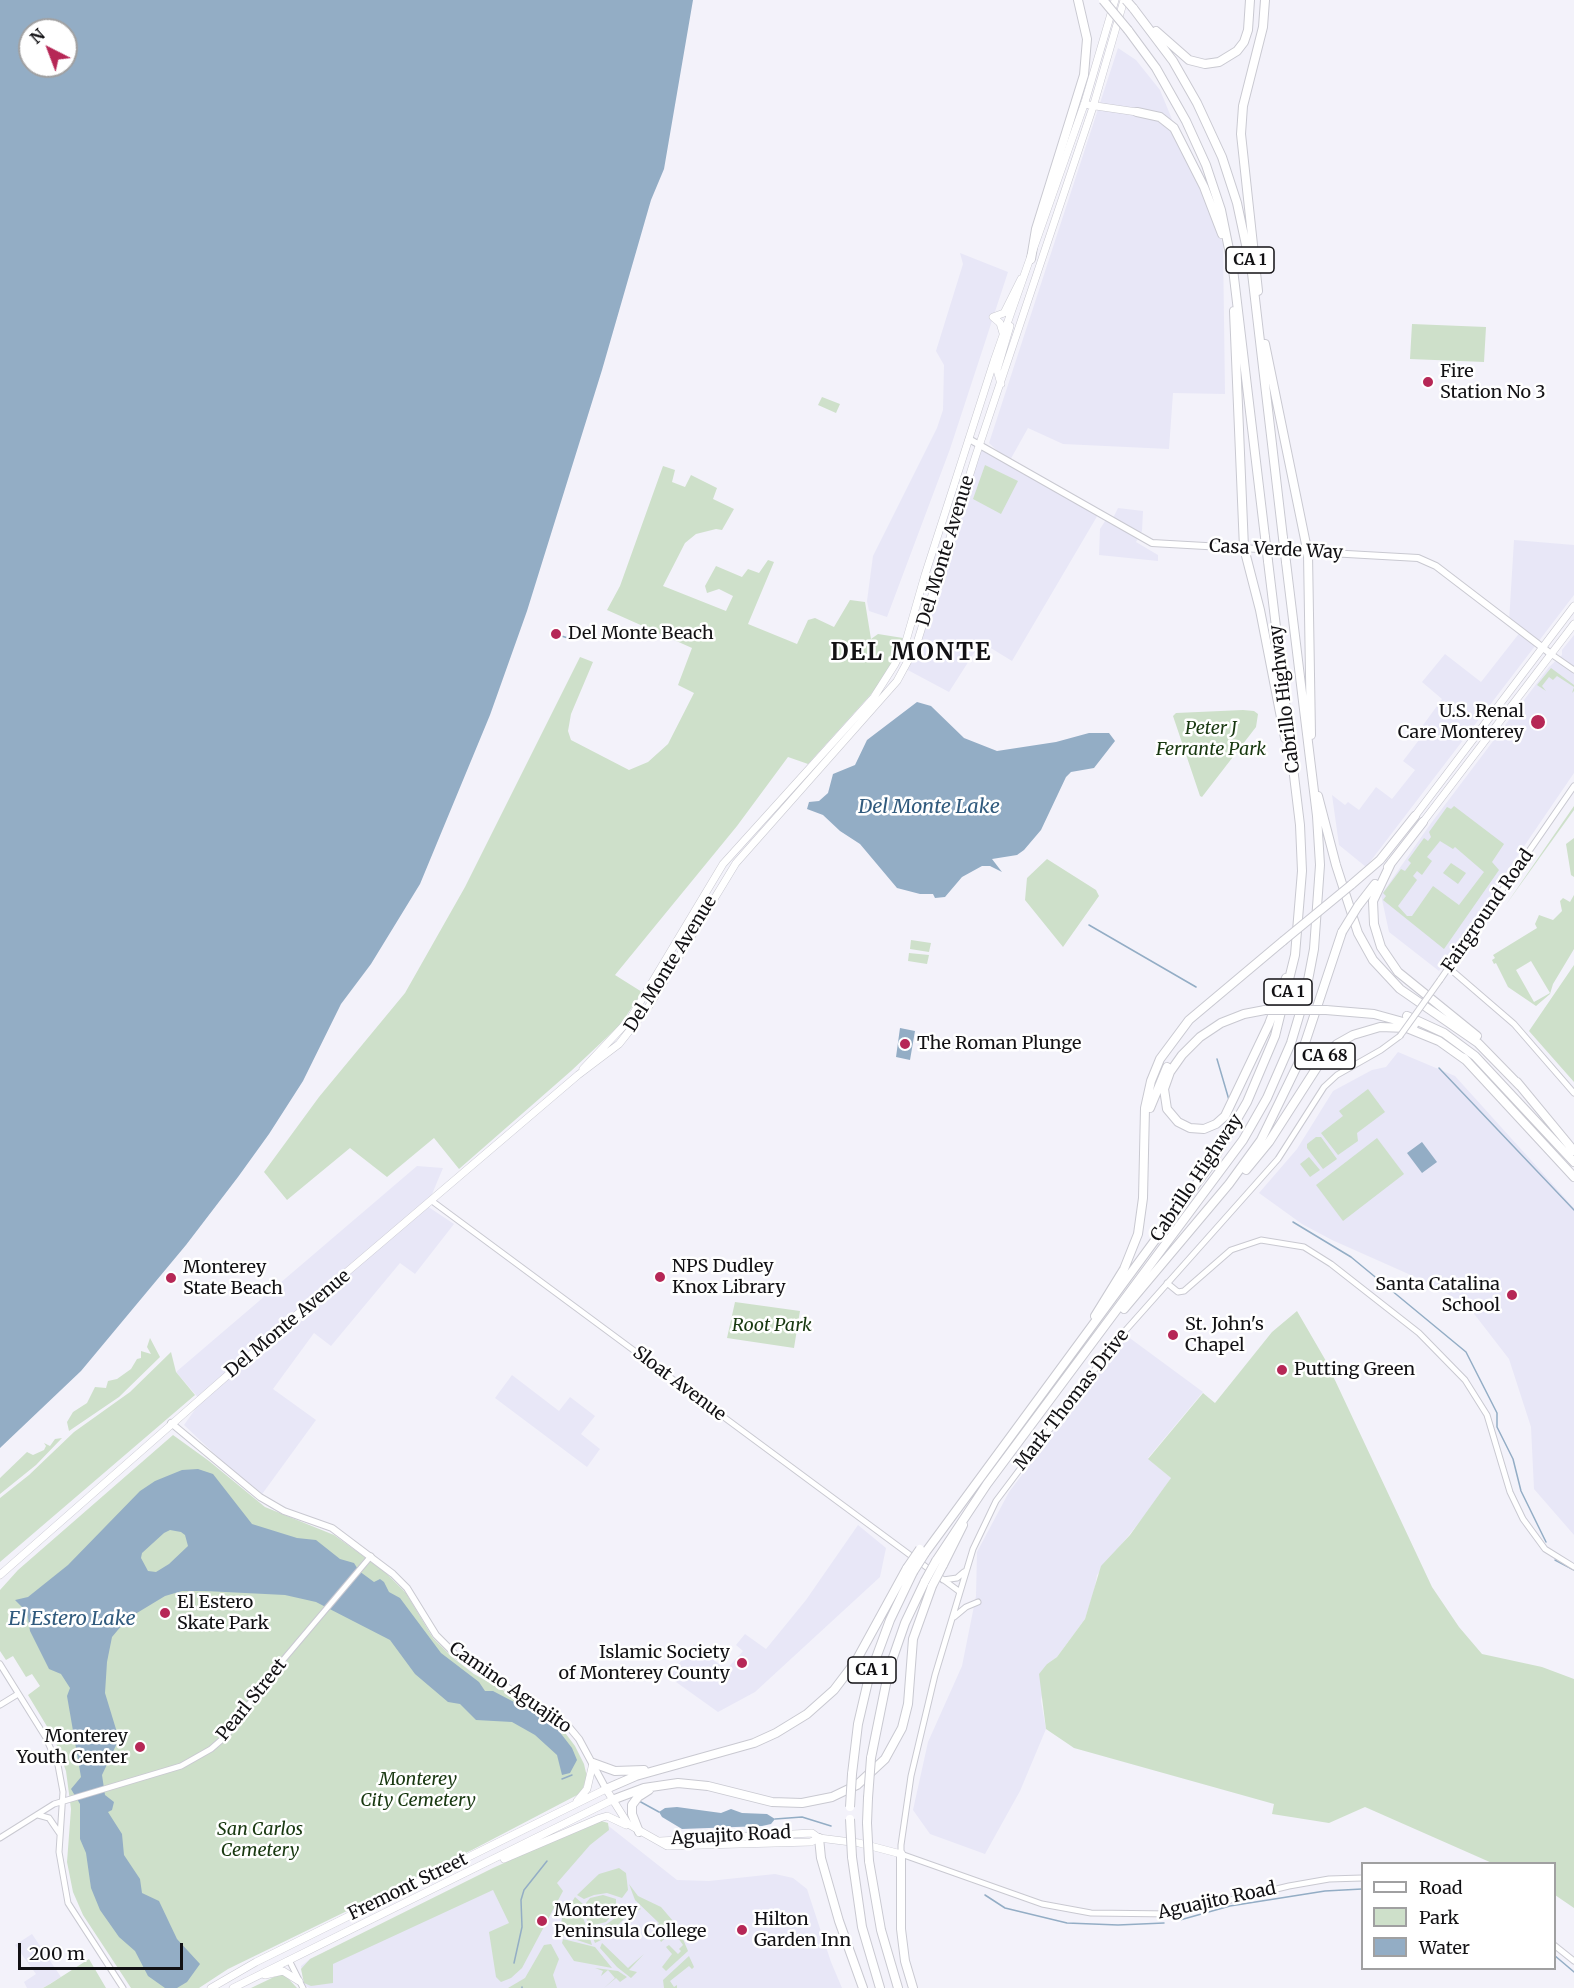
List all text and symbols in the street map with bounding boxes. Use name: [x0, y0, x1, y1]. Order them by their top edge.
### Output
north arrow: [18, 18, 78, 78]
text: N: [26, 24, 49, 48]
road number: CA 1: [1226, 247, 1274, 273]
place label: Fire Station No 3: [1440, 361, 1546, 404]
marker: Fire Station No 3: [1421, 375, 1435, 389]
street label: Del Monte Avenue: [913, 473, 979, 629]
street label: Casa Verde Way: [1208, 536, 1344, 564]
place label: Del Monte Beach: [568, 623, 714, 645]
street label: Cabrillo Highway: [1265, 624, 1305, 774]
marker: Del Monte Beach: [549, 627, 563, 641]
district label: DEL MONTE: [830, 639, 992, 667]
place label: U.S. Renal Care Monterey: [1398, 701, 1524, 744]
marker: U.S. Renal Care Monterey: [1529, 713, 1547, 731]
park label: Peter J Ferrante Park: [1156, 718, 1266, 760]
water label: Del Monte Lake: [858, 795, 1000, 819]
street label: Fairground Road: [1438, 846, 1538, 976]
street label: Del Monte Avenue: [620, 892, 722, 1036]
road number: CA 1: [1264, 979, 1312, 1005]
place label: The Roman Plunge: [917, 1033, 1081, 1055]
marker: The Roman Plunge: [898, 1037, 912, 1051]
road number: CA 68: [1295, 1043, 1355, 1069]
street label: Cabrillo Highway: [1146, 1110, 1248, 1246]
place label: NPS Dudley Knox Library: [672, 1256, 786, 1298]
place label: Monterey State Beach: [183, 1257, 283, 1300]
street label: Del Monte Avenue: [221, 1265, 355, 1383]
marker: NPS Dudley Knox Library: [653, 1270, 667, 1284]
marker: Monterey State Beach: [164, 1271, 178, 1285]
place label: Santa Catalina School: [1375, 1274, 1500, 1316]
marker: Santa Catalina School: [1505, 1288, 1519, 1302]
place label: St. John's Chapel: [1185, 1314, 1264, 1356]
park label: Root Park: [732, 1315, 812, 1337]
street label: Mark Thomas Drive: [1010, 1325, 1134, 1475]
marker: St. John's Chapel: [1166, 1328, 1180, 1342]
street label: Sloat Avenue: [628, 1342, 730, 1426]
place label: Putting Green: [1294, 1359, 1415, 1381]
marker: Putting Green: [1275, 1363, 1289, 1377]
place label: El Estero Skate Park: [177, 1592, 269, 1634]
marker: El Estero Skate Park: [158, 1606, 172, 1620]
water label: El Estero Lake: [8, 1607, 136, 1631]
street label: Camino Aguajito: [445, 1638, 575, 1738]
place label: Islamic Society of Monterey County: [558, 1642, 730, 1684]
street label: Pearl Street: [212, 1655, 292, 1745]
marker: Islamic Society of Monterey County: [735, 1656, 749, 1670]
road number: CA 1: [848, 1657, 896, 1683]
place label: Monterey Youth Center: [17, 1726, 128, 1768]
marker: Monterey Youth Center: [133, 1740, 147, 1754]
park label: Monterey City Cemetery: [360, 1769, 476, 1812]
park label: San Carlos Cemetery: [217, 1819, 303, 1862]
street label: Aguajito Road: [670, 1822, 792, 1850]
street label: Fremont Street: [345, 1849, 471, 1925]
legend: [1361, 1862, 1556, 1970]
text: Road: [1419, 1876, 1463, 1899]
street label: Aguajito Road: [1156, 1878, 1278, 1924]
place label: Monterey Peninsula College: [554, 1900, 706, 1942]
text: Park: [1419, 1906, 1459, 1929]
place label: Hilton Garden Inn: [754, 1909, 851, 1952]
marker: Monterey Peninsula College: [535, 1914, 549, 1928]
marker: Hilton Garden Inn: [735, 1923, 749, 1937]
scale bar: [21, 1931, 186, 1969]
text: Water: [1419, 1936, 1470, 1959]
text: 200 m: [29, 1942, 85, 1965]

